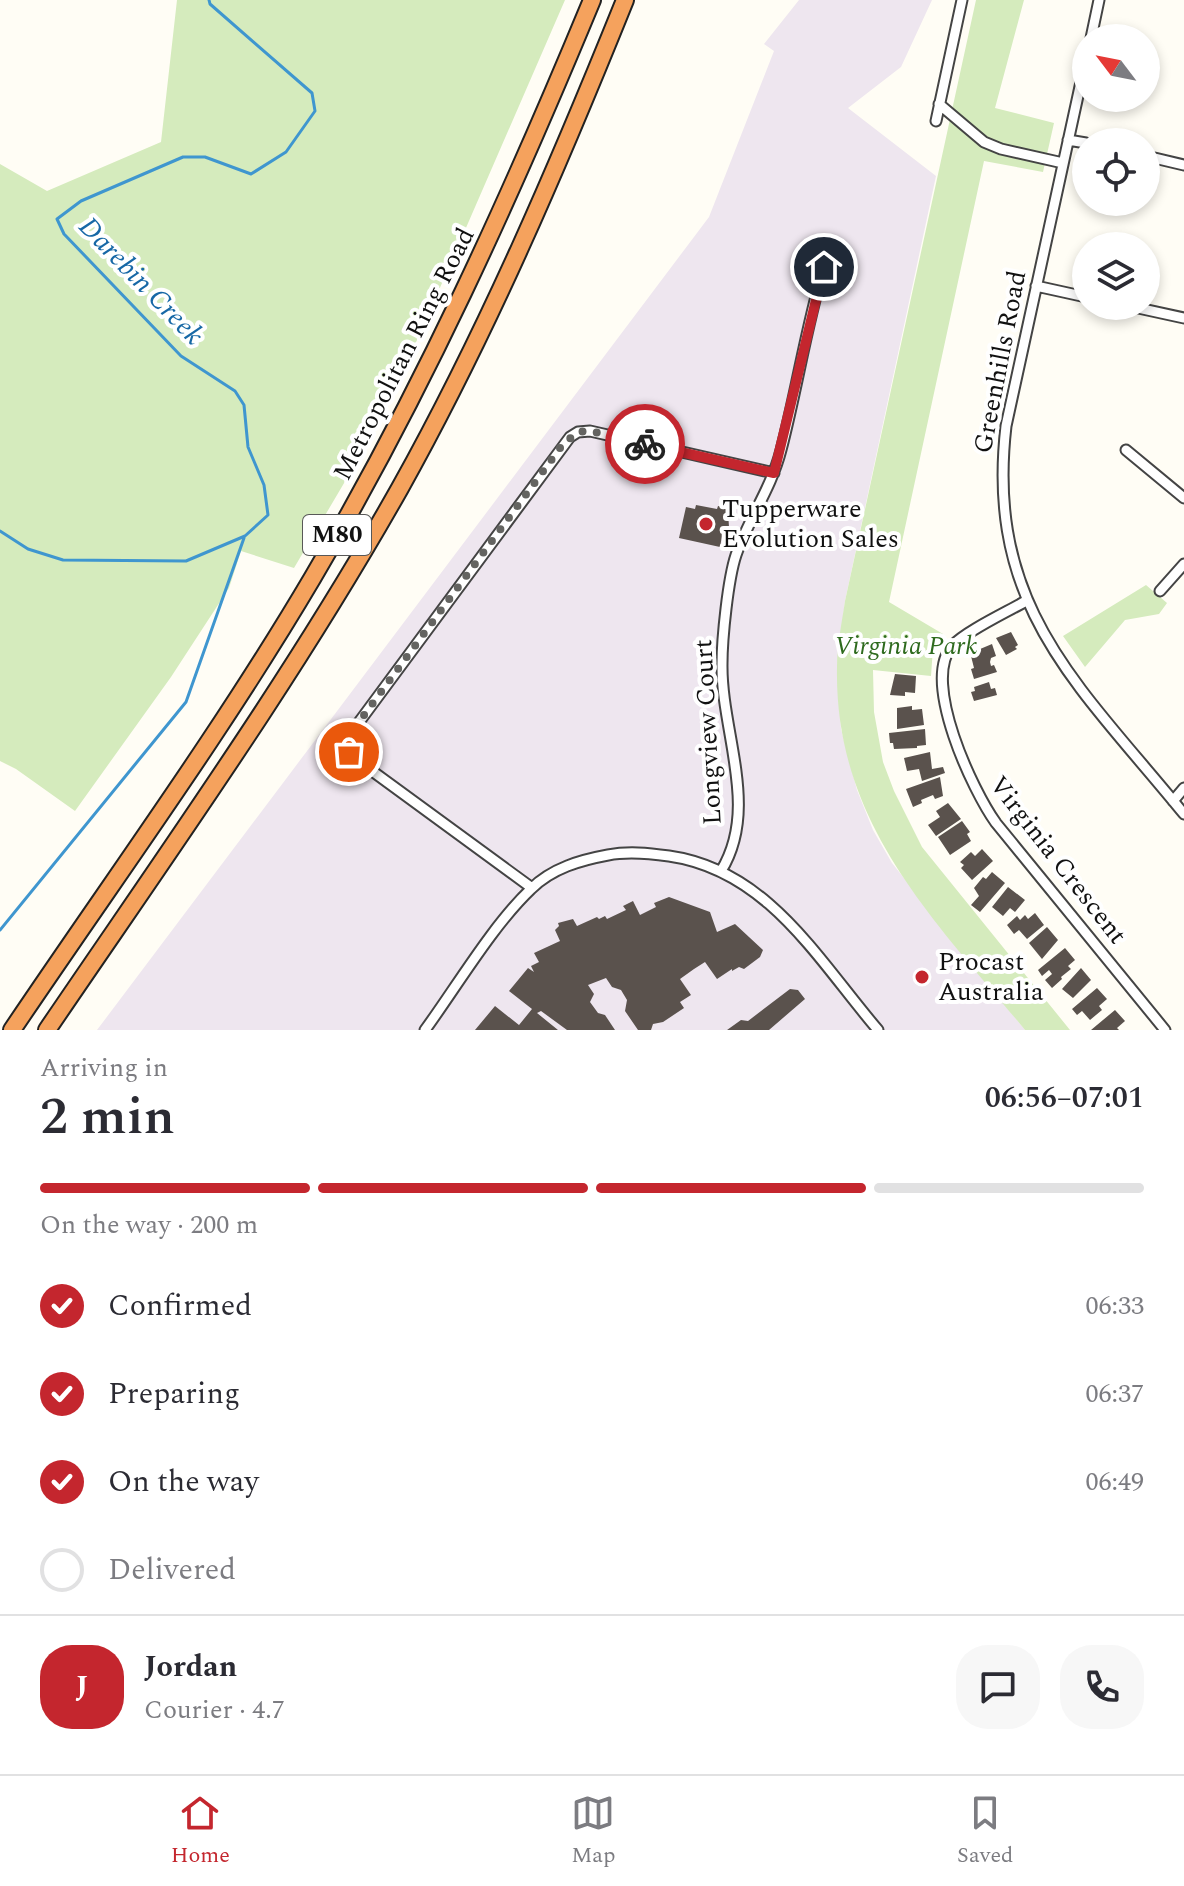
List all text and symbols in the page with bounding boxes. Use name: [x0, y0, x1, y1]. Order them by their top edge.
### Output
north arrow: [1072, 24, 1160, 112]
map controls: [1072, 24, 1160, 320]
button: locate: [1072, 128, 1160, 216]
water label: Darebin Creek: [68, 207, 214, 355]
street label: Metropolitan Ring Road: [323, 221, 485, 487]
button: layers: [1072, 232, 1160, 320]
pin: [790, 233, 858, 301]
icon: home: [802, 245, 846, 289]
street label: Greenhills Road: [963, 267, 1037, 457]
courier: [605, 404, 685, 484]
icon: bike: [623, 422, 667, 466]
place label: Tupperware Evolution Sales: [722, 489, 899, 559]
road number: M80: [303, 515, 371, 555]
marker: Tupperware Evolution Sales: [697, 515, 715, 533]
park label: Virginia Park: [835, 626, 977, 666]
street label: Longview Court: [683, 638, 733, 826]
pin: [315, 718, 383, 786]
icon: bag: [327, 730, 371, 774]
street label: Virginia Crescent: [979, 767, 1137, 953]
place label: Procast Australia: [938, 942, 1044, 1012]
marker: Procast Australia: [913, 968, 931, 986]
text: Arriving in: [40, 1048, 168, 1088]
text: 06:56–07:01: [985, 1075, 1144, 1121]
text: 2 min: [40, 1078, 175, 1157]
text: On the way · 200 m: [40, 1205, 258, 1245]
text: Confirmed: [108, 1283, 252, 1329]
icon: check: [40, 1284, 84, 1328]
text: 06:33: [1085, 1286, 1144, 1326]
text: Preparing: [108, 1371, 240, 1417]
icon: check: [40, 1372, 84, 1416]
text: 06:37: [1085, 1374, 1144, 1414]
text: On the way: [108, 1459, 259, 1505]
icon: check: [40, 1460, 84, 1504]
text: 06:49: [1085, 1462, 1144, 1502]
text: Delivered: [108, 1547, 236, 1593]
text: Jordan: [144, 1644, 237, 1690]
button: chat: [956, 1645, 1040, 1729]
button: phone: [1060, 1645, 1144, 1729]
text: J: [76, 1664, 88, 1710]
text: Courier · 4.7: [144, 1690, 285, 1730]
tab: Home: [171, 1791, 230, 1872]
tab: Map: [571, 1791, 616, 1872]
tab: Saved: [957, 1791, 1013, 1872]

